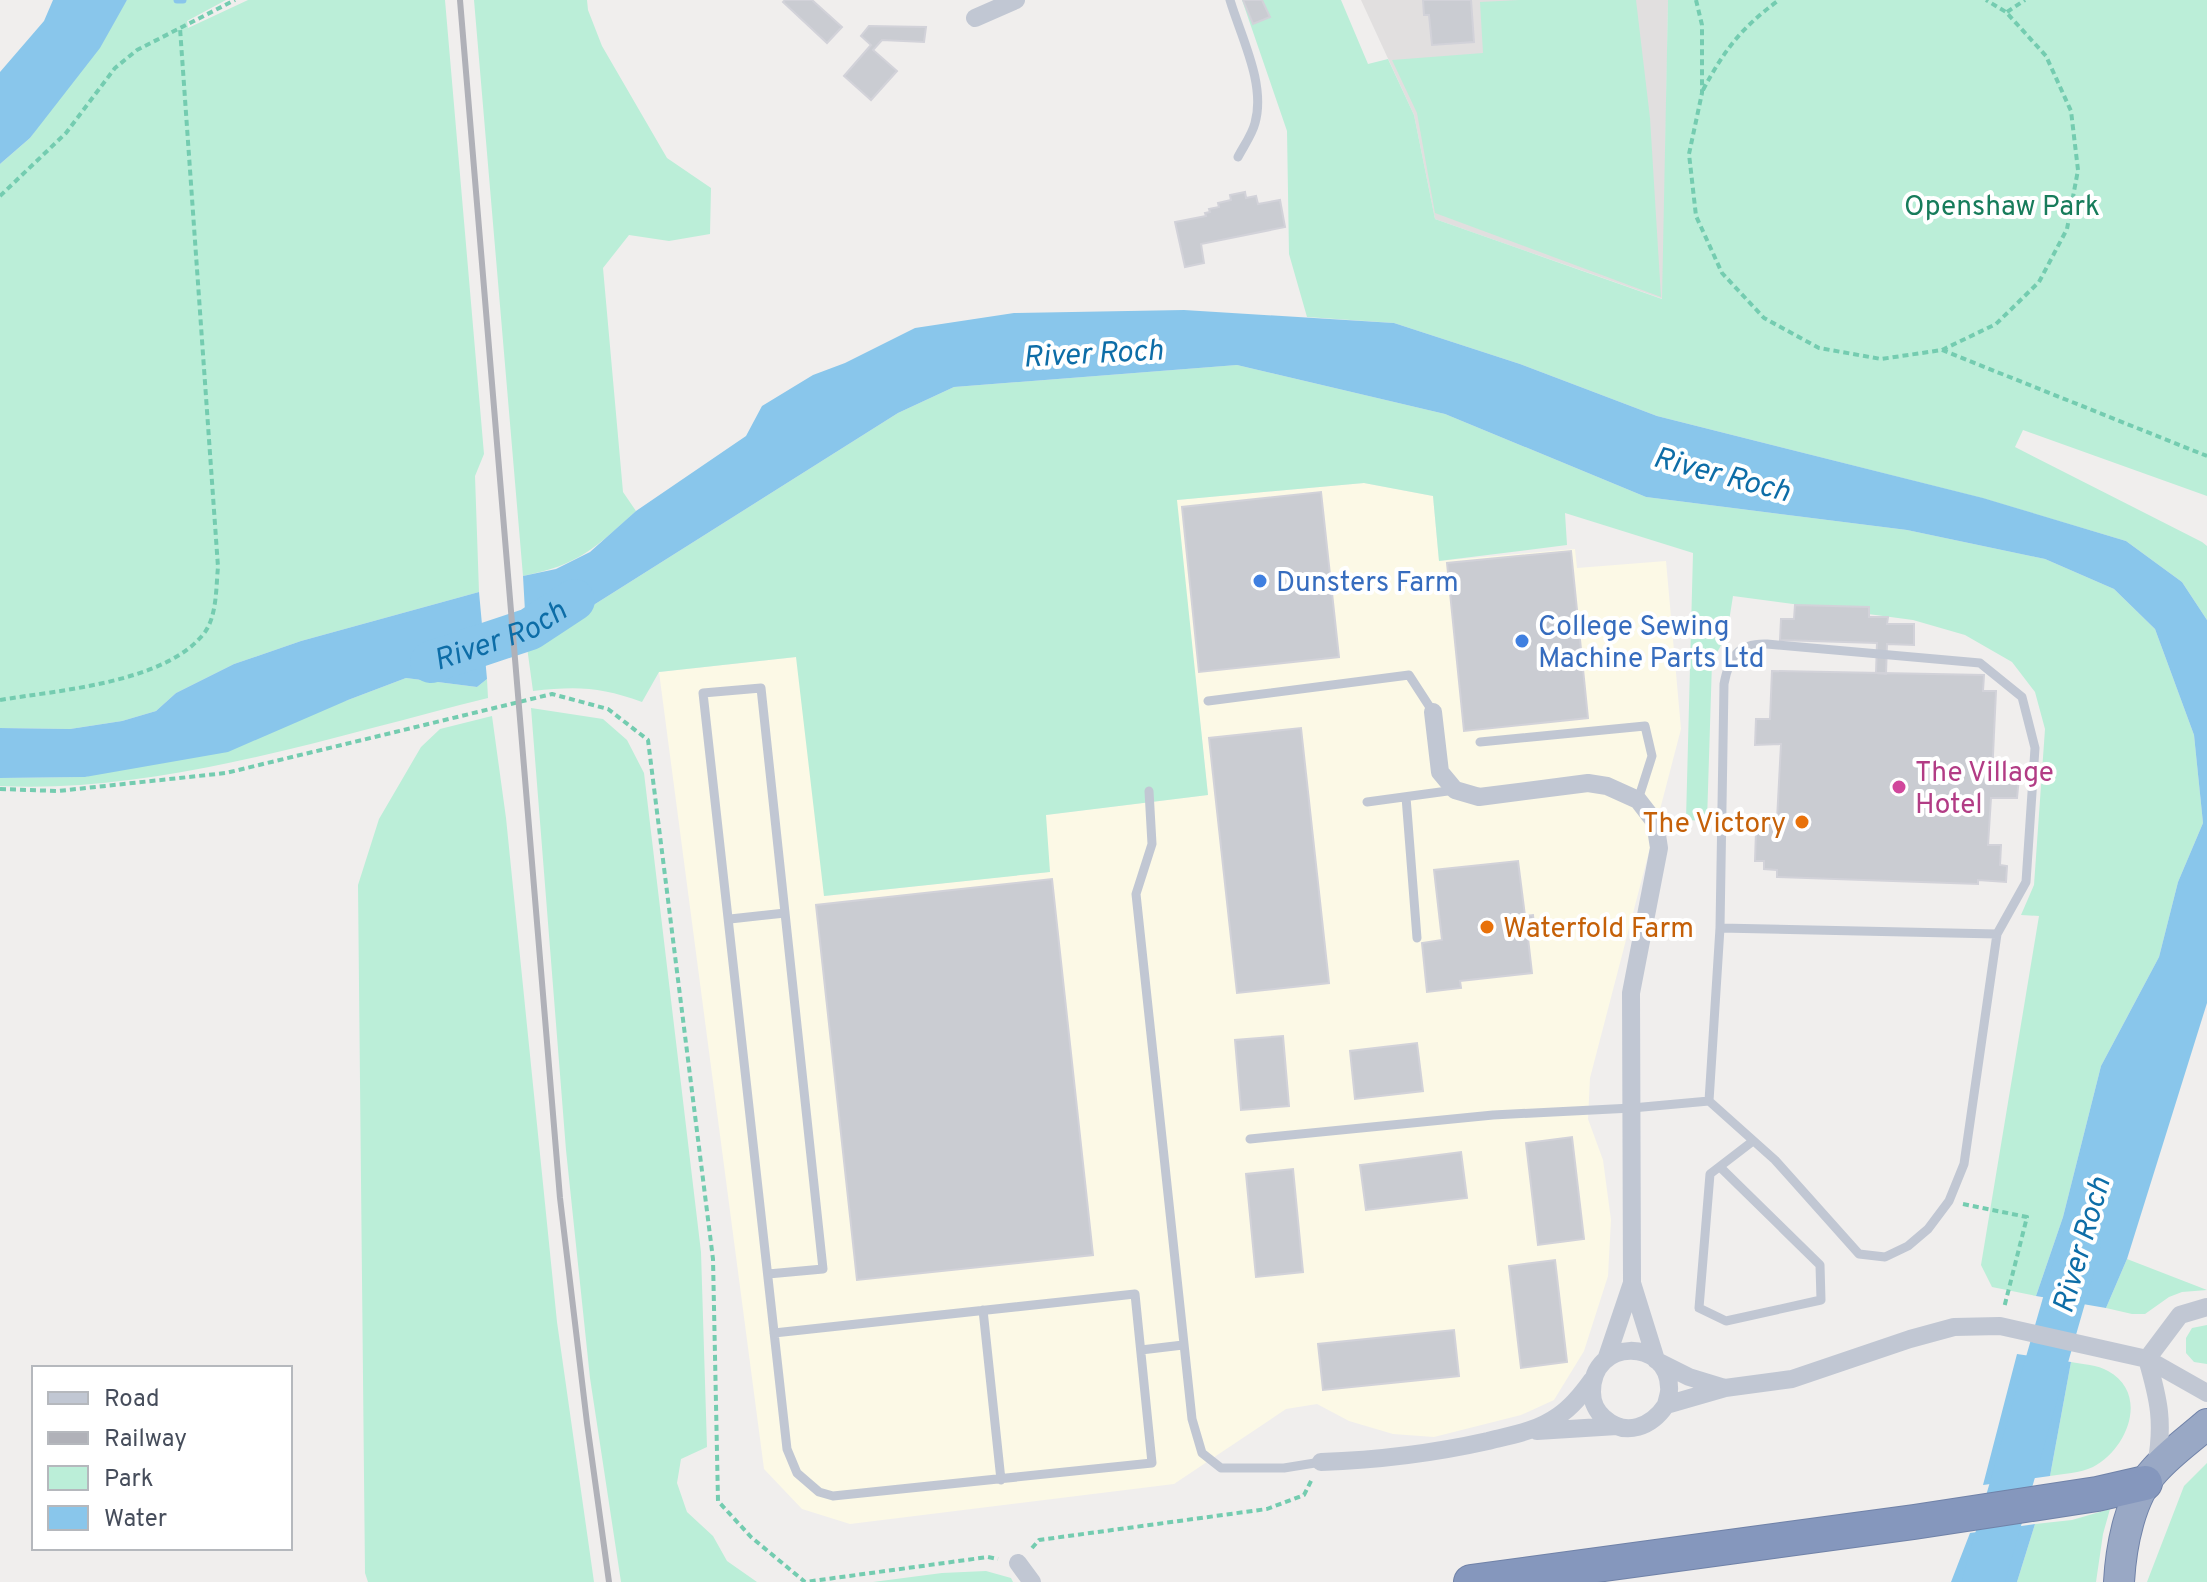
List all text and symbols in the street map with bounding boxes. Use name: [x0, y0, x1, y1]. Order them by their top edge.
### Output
park label: Openshaw Park: [1904, 190, 2100, 226]
water label: River Roch: [1022, 333, 1164, 378]
water label: River Roch: [1649, 440, 1794, 512]
place label: Dunsters Farm: [1276, 566, 1459, 602]
marker: Dunsters Farm: [1251, 572, 1269, 590]
water label: River Roch: [430, 594, 575, 681]
place label: College Sewing Machine Parts Ltd: [1538, 610, 1764, 678]
marker: College Sewing Machine Parts Ltd: [1513, 632, 1531, 650]
place label: The Village Hotel: [1915, 756, 2054, 824]
marker: The Village Hotel: [1890, 778, 1908, 796]
place label: The Victory: [1642, 807, 1786, 843]
marker: The Victory: [1793, 813, 1811, 831]
place label: Waterfold Farm: [1503, 912, 1694, 948]
marker: Waterfold Farm: [1478, 918, 1496, 936]
water label: River Roch: [2046, 1173, 2120, 1318]
legend: [32, 1366, 292, 1550]
text: Road: [104, 1385, 160, 1415]
text: Railway: [104, 1425, 187, 1455]
text: Park: [104, 1465, 154, 1495]
text: Water: [104, 1505, 167, 1535]

